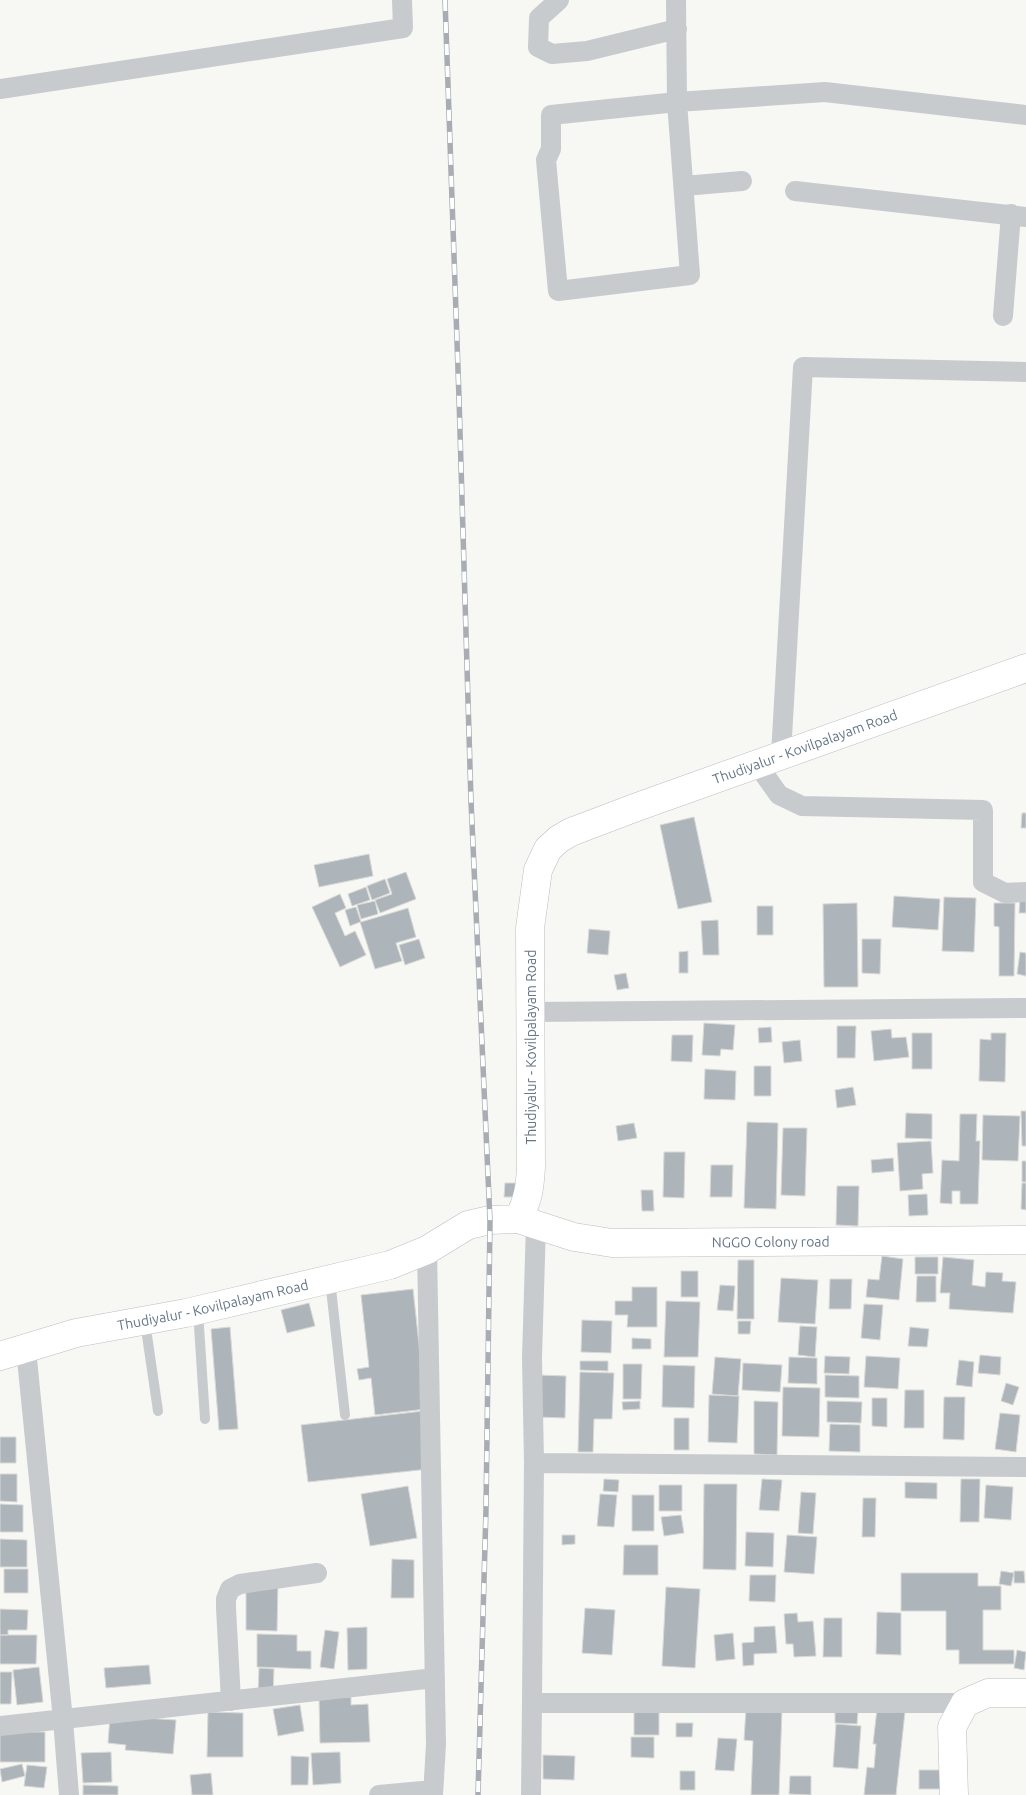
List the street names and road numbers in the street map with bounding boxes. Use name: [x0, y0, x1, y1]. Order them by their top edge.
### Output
street label: Thudiyalur - Kovilpalayam Road: [710, 707, 900, 787]
street label: Thudiyalur - Kovilpalayam Road: [523, 950, 539, 1144]
street label: NGGO Colony road: [712, 1233, 830, 1250]
street label: Thudiyalur - Kovilpalayam Road: [116, 1277, 310, 1333]

